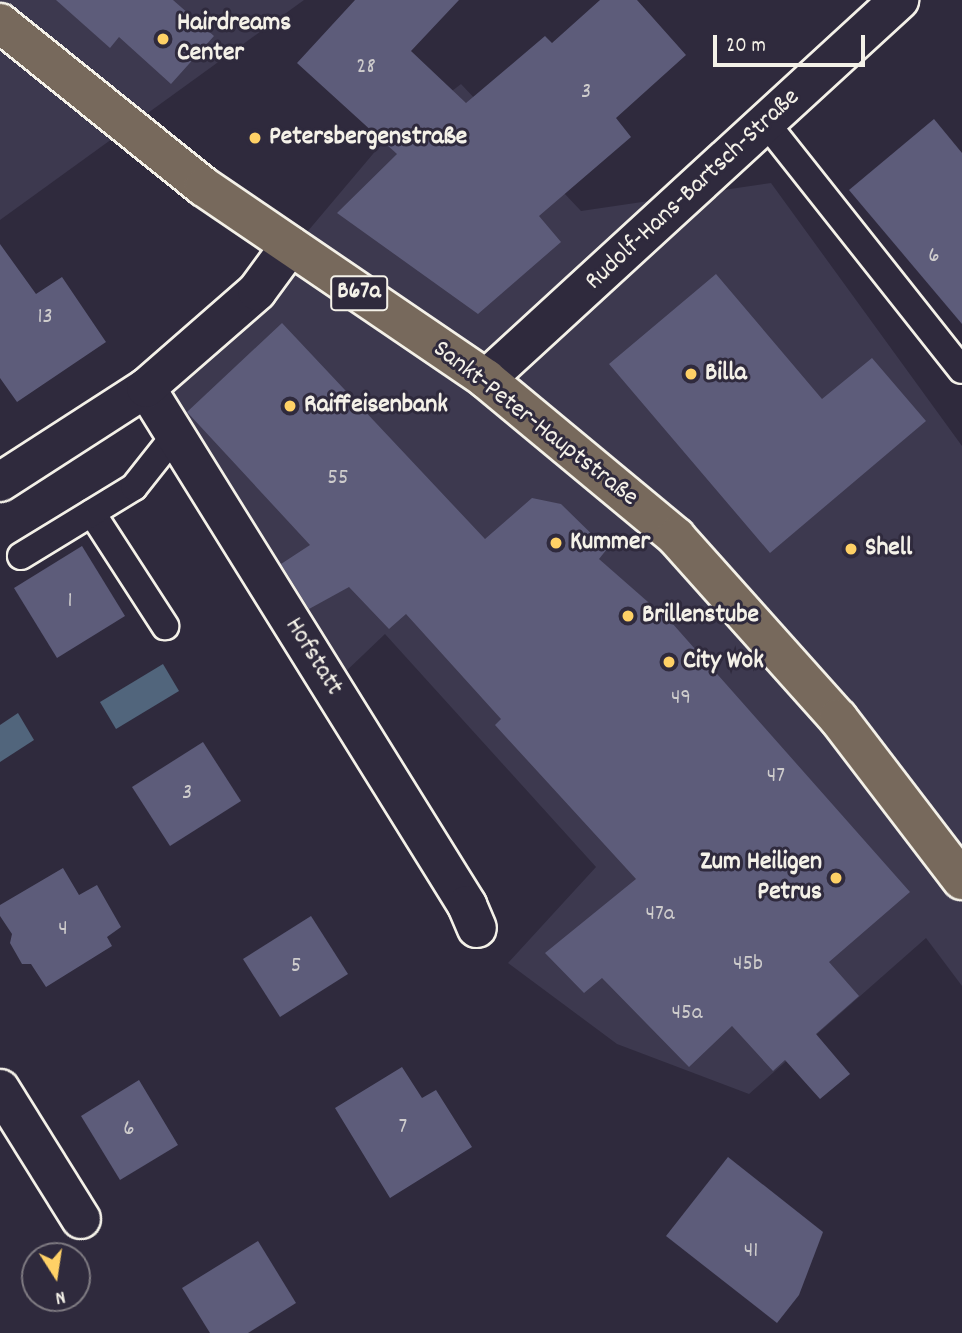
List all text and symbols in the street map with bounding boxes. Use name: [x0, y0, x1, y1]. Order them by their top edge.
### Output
place label: Hairdreams Center: [177, 8, 291, 70]
scale bar: [717, 21, 869, 65]
marker: Hairdreams Center: [155, 31, 171, 47]
text: 20 m: [726, 32, 766, 62]
house number: 28: [356, 54, 376, 82]
house number: 3: [581, 79, 591, 107]
street label: Rudolf-Hans-Bartsch-Straße: [579, 82, 807, 298]
place label: Petersbergenstraße: [269, 122, 467, 154]
marker: Petersbergenstraße: [247, 130, 263, 146]
house number: 6: [928, 243, 940, 271]
road number: B67a: [329, 272, 389, 314]
house number: 13: [37, 304, 53, 332]
street label: Sankt-Peter-Hauptstraße: [426, 334, 644, 514]
place label: Billa: [705, 358, 747, 390]
marker: Billa: [683, 366, 699, 382]
place label: Raiffeisenbank: [304, 390, 448, 422]
marker: Raiffeisenbank: [282, 398, 298, 414]
house number: 55: [327, 465, 349, 493]
place label: Kummer: [570, 527, 650, 559]
place label: Shell: [865, 533, 912, 565]
marker: Kummer: [548, 535, 564, 551]
marker: Shell: [843, 541, 859, 557]
house number: 1: [67, 588, 73, 616]
place label: Brillenstube: [642, 600, 759, 632]
marker: Brillenstube: [620, 608, 636, 624]
street label: Hofstatt: [277, 612, 349, 702]
place label: City Wok: [683, 646, 764, 678]
marker: City Wok: [661, 654, 677, 670]
house number: 49: [671, 685, 691, 713]
house number: 47: [767, 763, 785, 791]
house number: 3: [182, 780, 192, 808]
place label: Zum Heiligen Petrus: [700, 847, 822, 908]
marker: Zum Heiligen Petrus: [828, 870, 844, 886]
house number: 47a: [645, 901, 675, 929]
house number: 4: [58, 916, 68, 944]
house number: 45b: [733, 951, 763, 979]
house number: 5: [291, 953, 301, 981]
house number: 45a: [672, 1000, 702, 1028]
house number: 7: [399, 1114, 407, 1142]
house number: 6: [123, 1116, 135, 1144]
house number: 41: [744, 1238, 758, 1266]
north arrow: [21, 1242, 91, 1312]
text: N: [53, 1282, 67, 1310]

